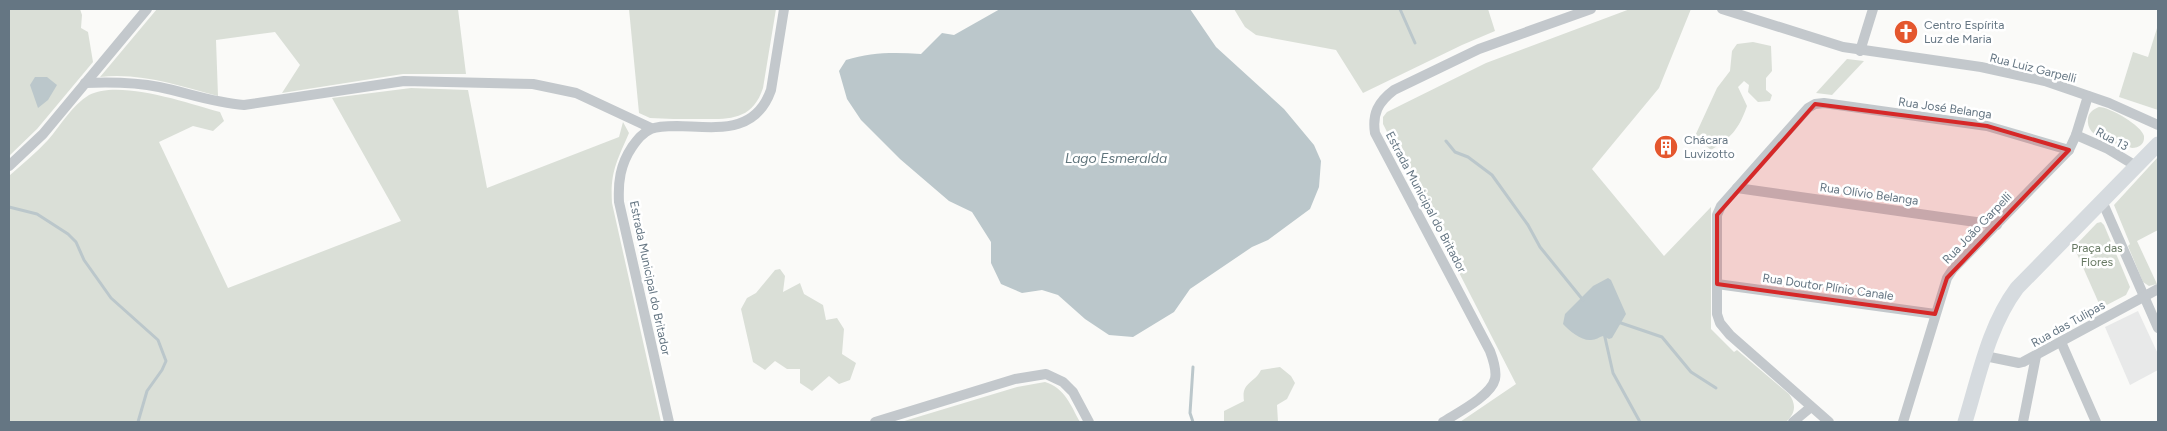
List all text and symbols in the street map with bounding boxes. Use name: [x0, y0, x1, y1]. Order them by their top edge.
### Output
place label: Centro Espírita Luz de Maria: [1924, 18, 2004, 46]
church icon: Centro Espírita Luz de Maria: [1893, 19, 1919, 45]
street label: Rua Luiz Garpelli: [1988, 50, 2078, 86]
street label: Rua José Belanga: [1897, 95, 1993, 121]
street label: Rua 13: [2093, 125, 2131, 153]
street label: Estrada Municipal do Britador: [1383, 129, 1469, 275]
place label: Chácara Luvizotto: [1684, 133, 1735, 161]
building icon: Chácara Luvizotto: [1653, 134, 1679, 160]
water label: Lago Esmeralda: [1065, 150, 1167, 167]
street label: Rua Olívio Belanga: [1819, 180, 1919, 208]
street label: Rua João Garpelli: [1940, 190, 2014, 266]
street label: Estrada Municipal do Britador: [627, 199, 673, 357]
park label: Praça das Flores: [2071, 241, 2123, 269]
street label: Rua Doutor Plínio Canale: [1762, 271, 1895, 303]
street label: Rua das Tulipas: [2029, 298, 2108, 350]

